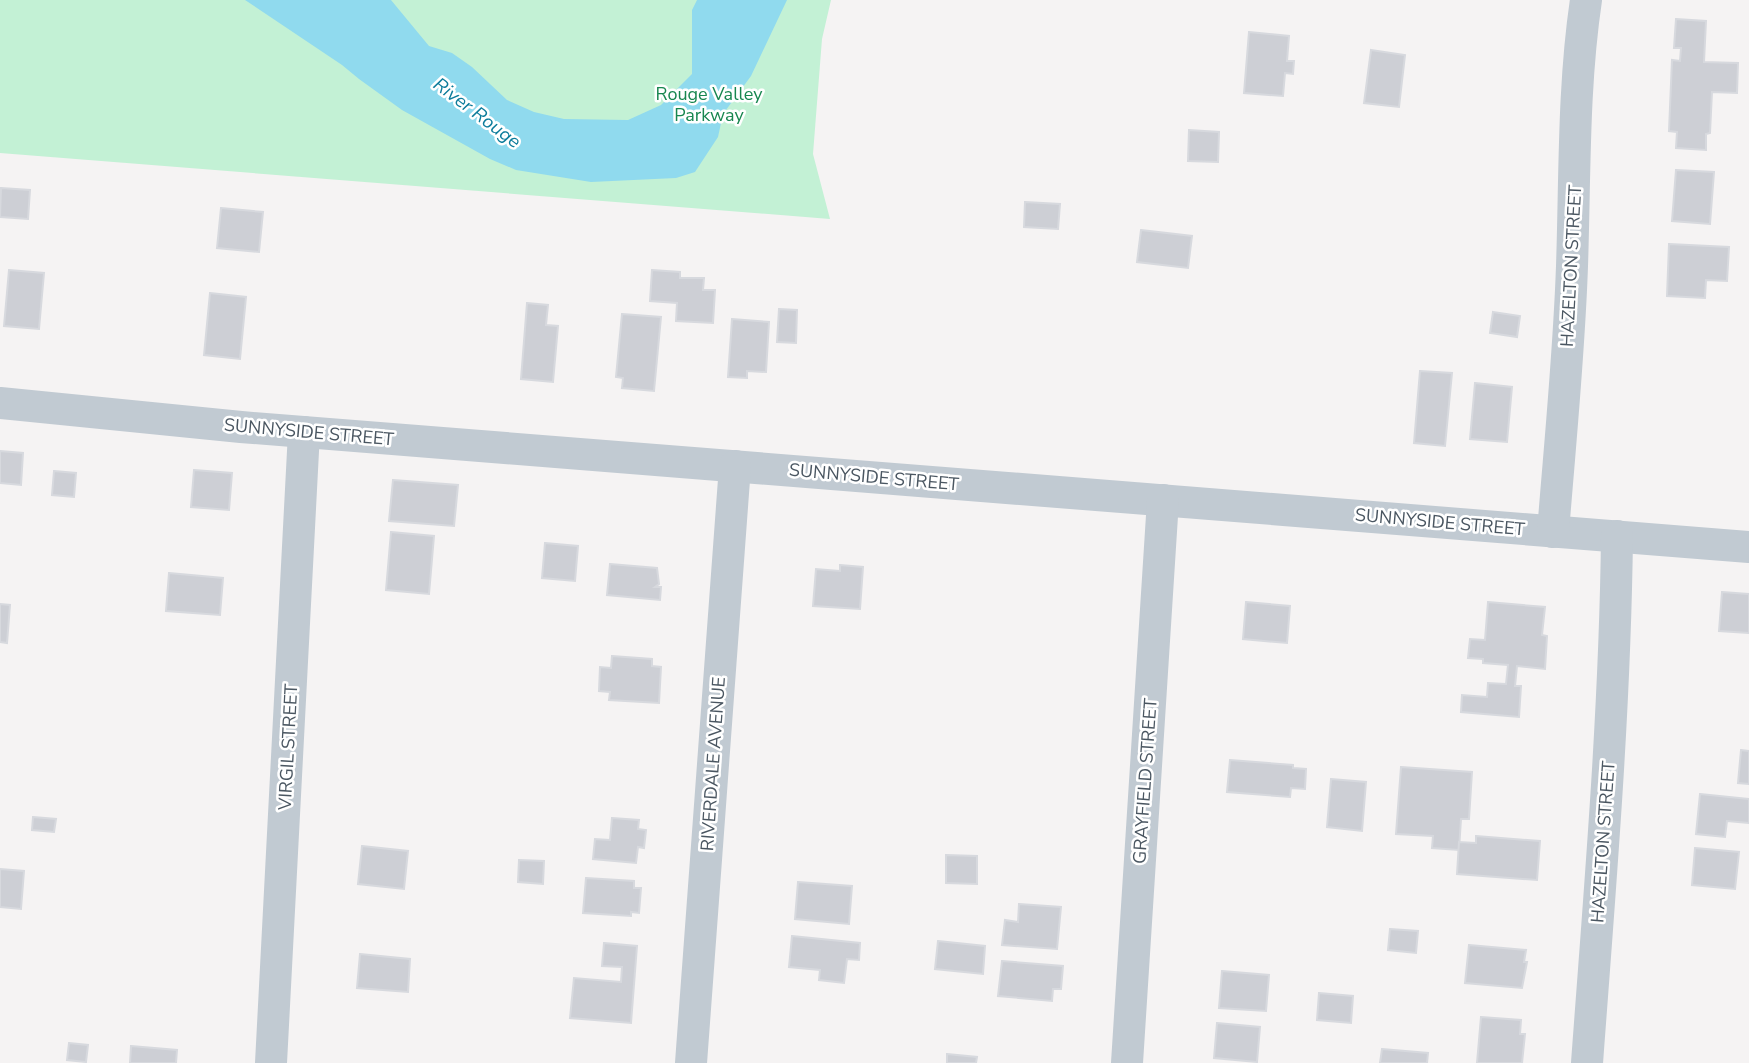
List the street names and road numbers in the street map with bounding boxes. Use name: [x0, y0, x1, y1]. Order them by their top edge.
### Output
street label: HAZELTON STREET: [1555, 184, 1587, 348]
street label: SUNNYSIDE STREET: [223, 413, 395, 451]
street label: SUNNYSIDE STREET: [788, 458, 960, 496]
street label: SUNNYSIDE STREET: [1354, 503, 1526, 541]
street label: RIVERDALE AVENUE: [695, 676, 731, 852]
street label: VIRGIL STREET: [273, 683, 303, 812]
street label: GRAYFIELD STREET: [1127, 697, 1163, 865]
street label: HAZELTON STREET: [1585, 760, 1621, 924]

